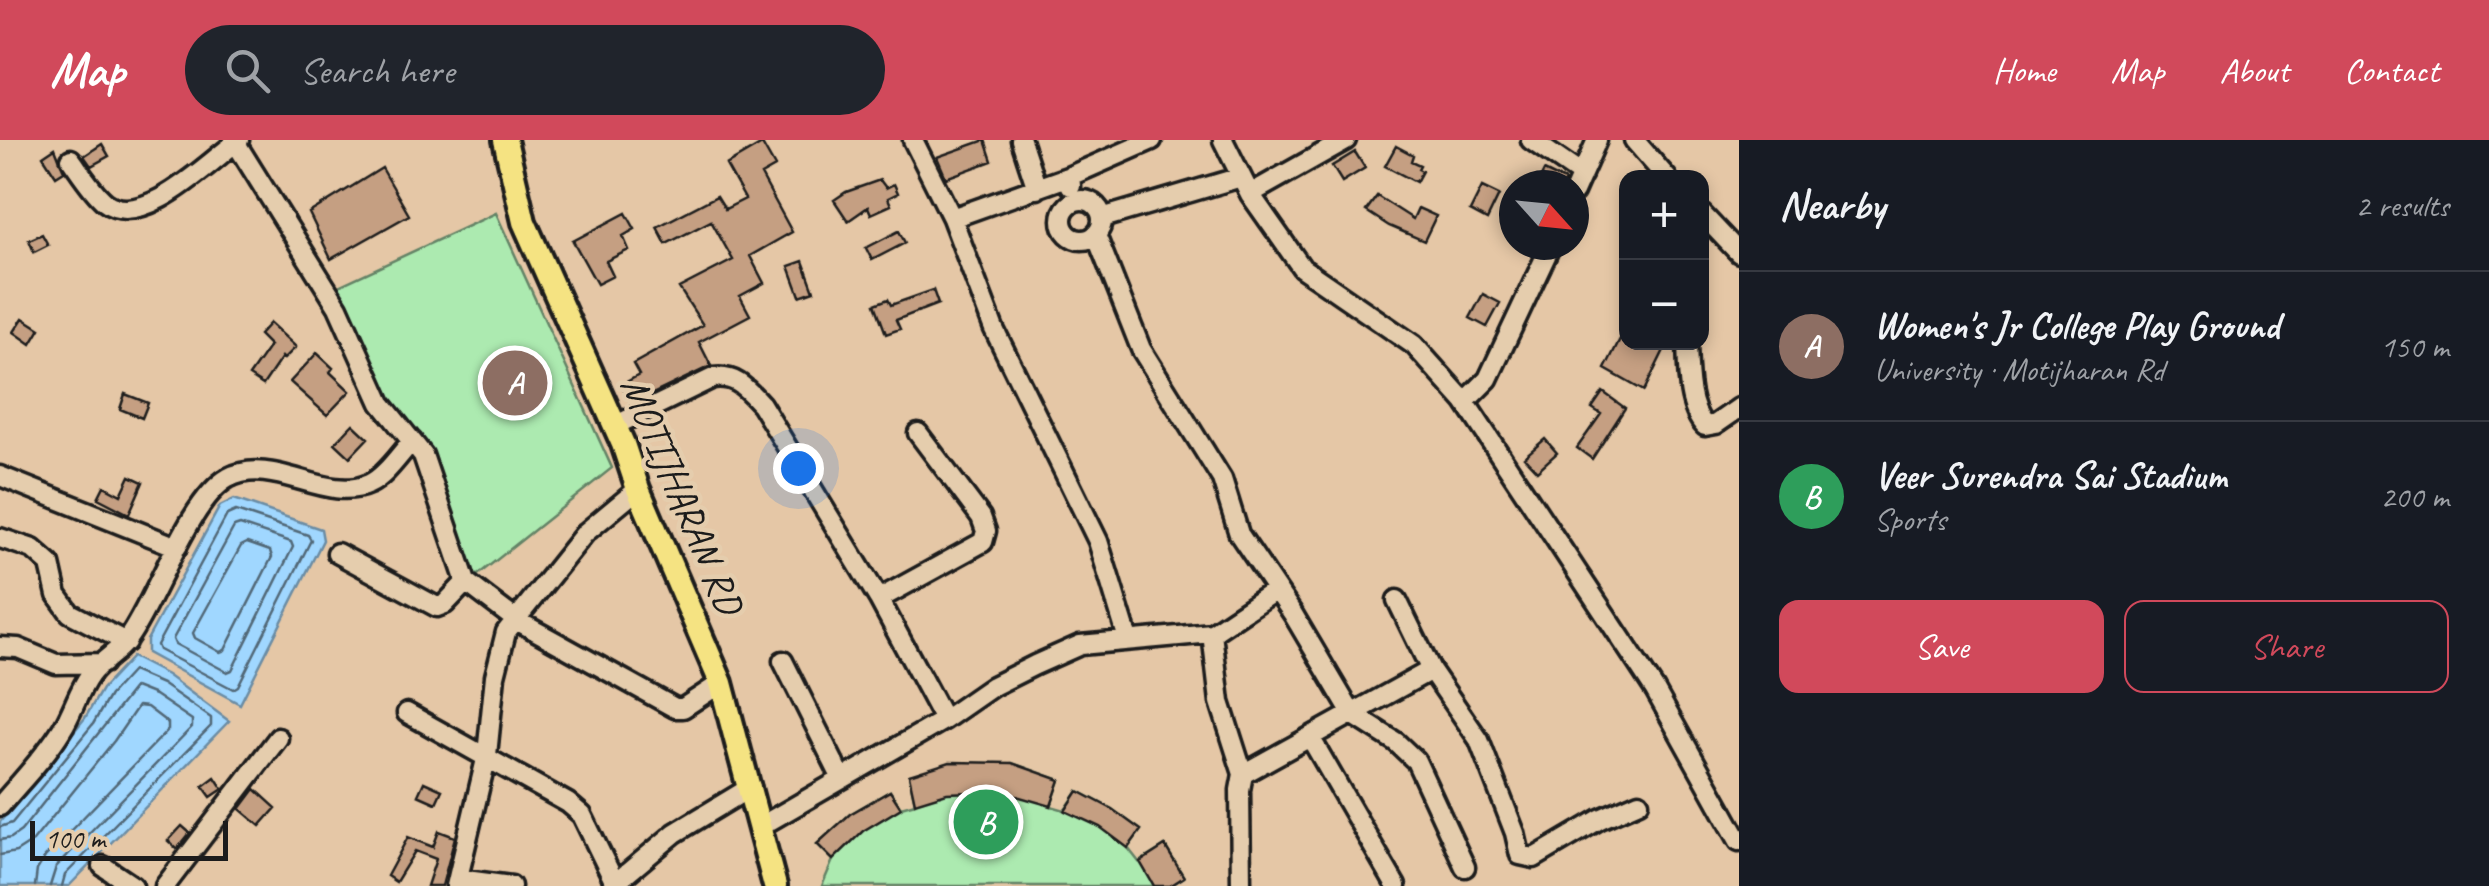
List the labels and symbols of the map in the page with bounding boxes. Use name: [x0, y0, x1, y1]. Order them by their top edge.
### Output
north arrow: [1499, 170, 1589, 260]
pin: A: [482, 346, 548, 420]
street label: MOTIJHARAN RD: [610, 369, 756, 624]
your location: [773, 443, 824, 494]
pin: B: [954, 784, 1018, 860]
scale bar: [30, 816, 228, 860]

